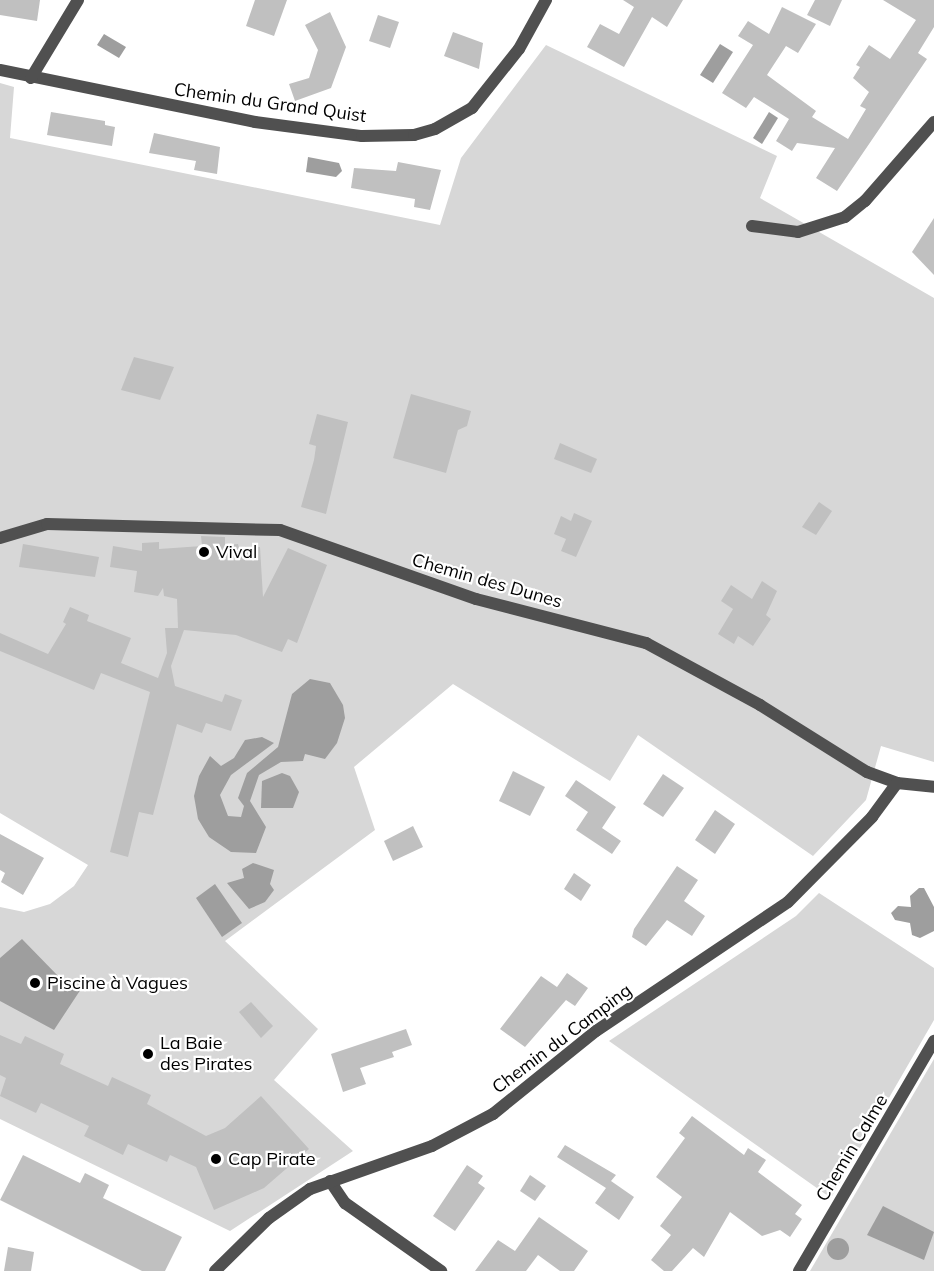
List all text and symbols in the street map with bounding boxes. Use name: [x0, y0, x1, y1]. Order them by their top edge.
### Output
street label: Chemin du Grand Quist: [172, 79, 368, 127]
place label: Vival: [216, 541, 257, 563]
marker: Vival: [197, 545, 211, 559]
street label: Chemin des Dunes: [409, 549, 565, 613]
place label: Piscine à Vagues: [47, 972, 188, 994]
marker: Piscine à Vagues: [28, 976, 42, 990]
street label: Chemin du Camping: [488, 980, 636, 1098]
place label: La Baie des Pirates: [160, 1033, 252, 1076]
marker: La Baie des Pirates: [141, 1047, 155, 1061]
street label: Chemin Calme: [812, 1091, 892, 1205]
place label: Cap Pirate: [228, 1148, 316, 1170]
marker: Cap Pirate: [209, 1152, 223, 1166]

